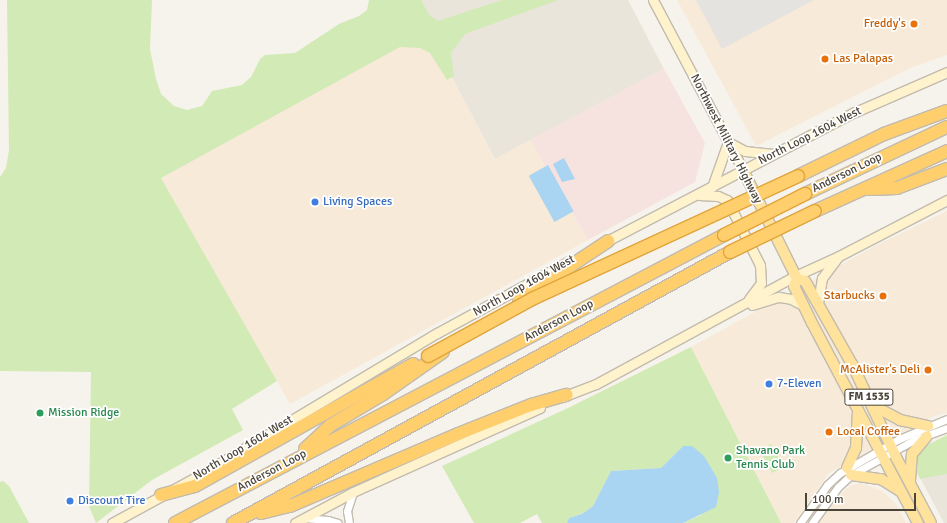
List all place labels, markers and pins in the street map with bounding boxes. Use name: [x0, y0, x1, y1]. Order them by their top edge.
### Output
place label: Freddy's: [864, 17, 906, 31]
marker: Freddy's: [909, 19, 919, 29]
place label: Las Palapas: [833, 52, 893, 66]
marker: Las Palapas: [820, 54, 830, 64]
place label: Living Spaces: [323, 195, 392, 209]
marker: Living Spaces: [310, 197, 320, 207]
place label: Starbucks: [824, 289, 875, 303]
marker: Starbucks: [878, 291, 888, 301]
place label: McAlister's Deli: [840, 363, 920, 377]
marker: McAlister's Deli: [923, 365, 933, 375]
place label: 7-Eleven: [777, 377, 822, 391]
marker: 7-Eleven: [764, 379, 774, 389]
place label: Mission Ridge: [48, 406, 119, 420]
marker: Mission Ridge: [35, 408, 45, 418]
place label: Local Coffee: [837, 425, 900, 439]
marker: Local Coffee: [824, 427, 834, 437]
place label: Shavano Park Tennis Club: [736, 444, 805, 472]
marker: Shavano Park Tennis Club: [723, 453, 733, 463]
place label: Discount Tire: [78, 494, 145, 508]
marker: Discount Tire: [65, 496, 75, 506]

